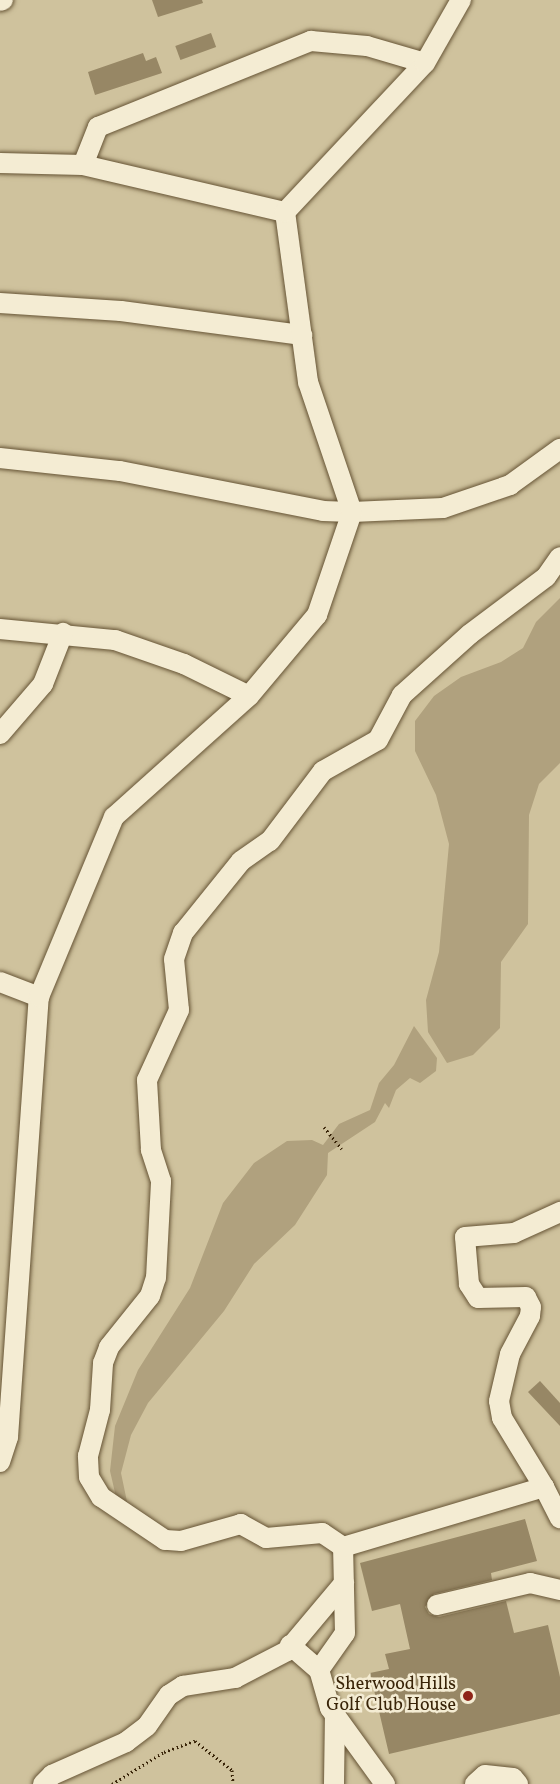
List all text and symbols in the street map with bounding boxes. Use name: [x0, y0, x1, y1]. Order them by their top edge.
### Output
place label: Sherwood Hills Golf Club House: [328, 1675, 456, 1718]
marker: Sherwood Hills Golf Club House: [461, 1689, 475, 1703]

